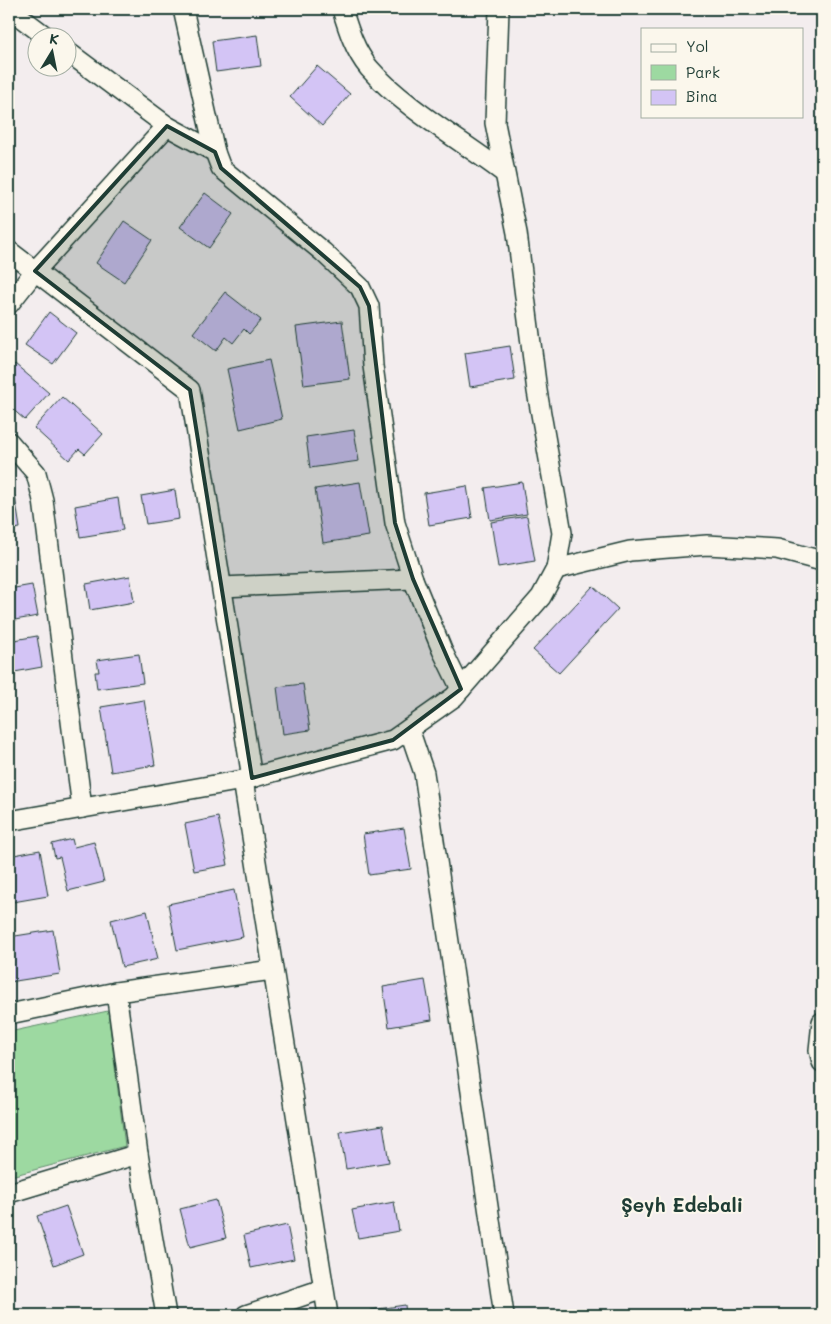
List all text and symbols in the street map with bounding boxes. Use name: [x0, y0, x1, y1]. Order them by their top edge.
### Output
north arrow: [28, 28, 78, 78]
legend: [641, 28, 804, 118]
text: K: [48, 29, 61, 49]
text: Yol: [686, 36, 709, 56]
text: Park: [686, 62, 720, 82]
text: Bina: [686, 86, 718, 106]
district label: Şeyh Edebali: [621, 1192, 743, 1217]

